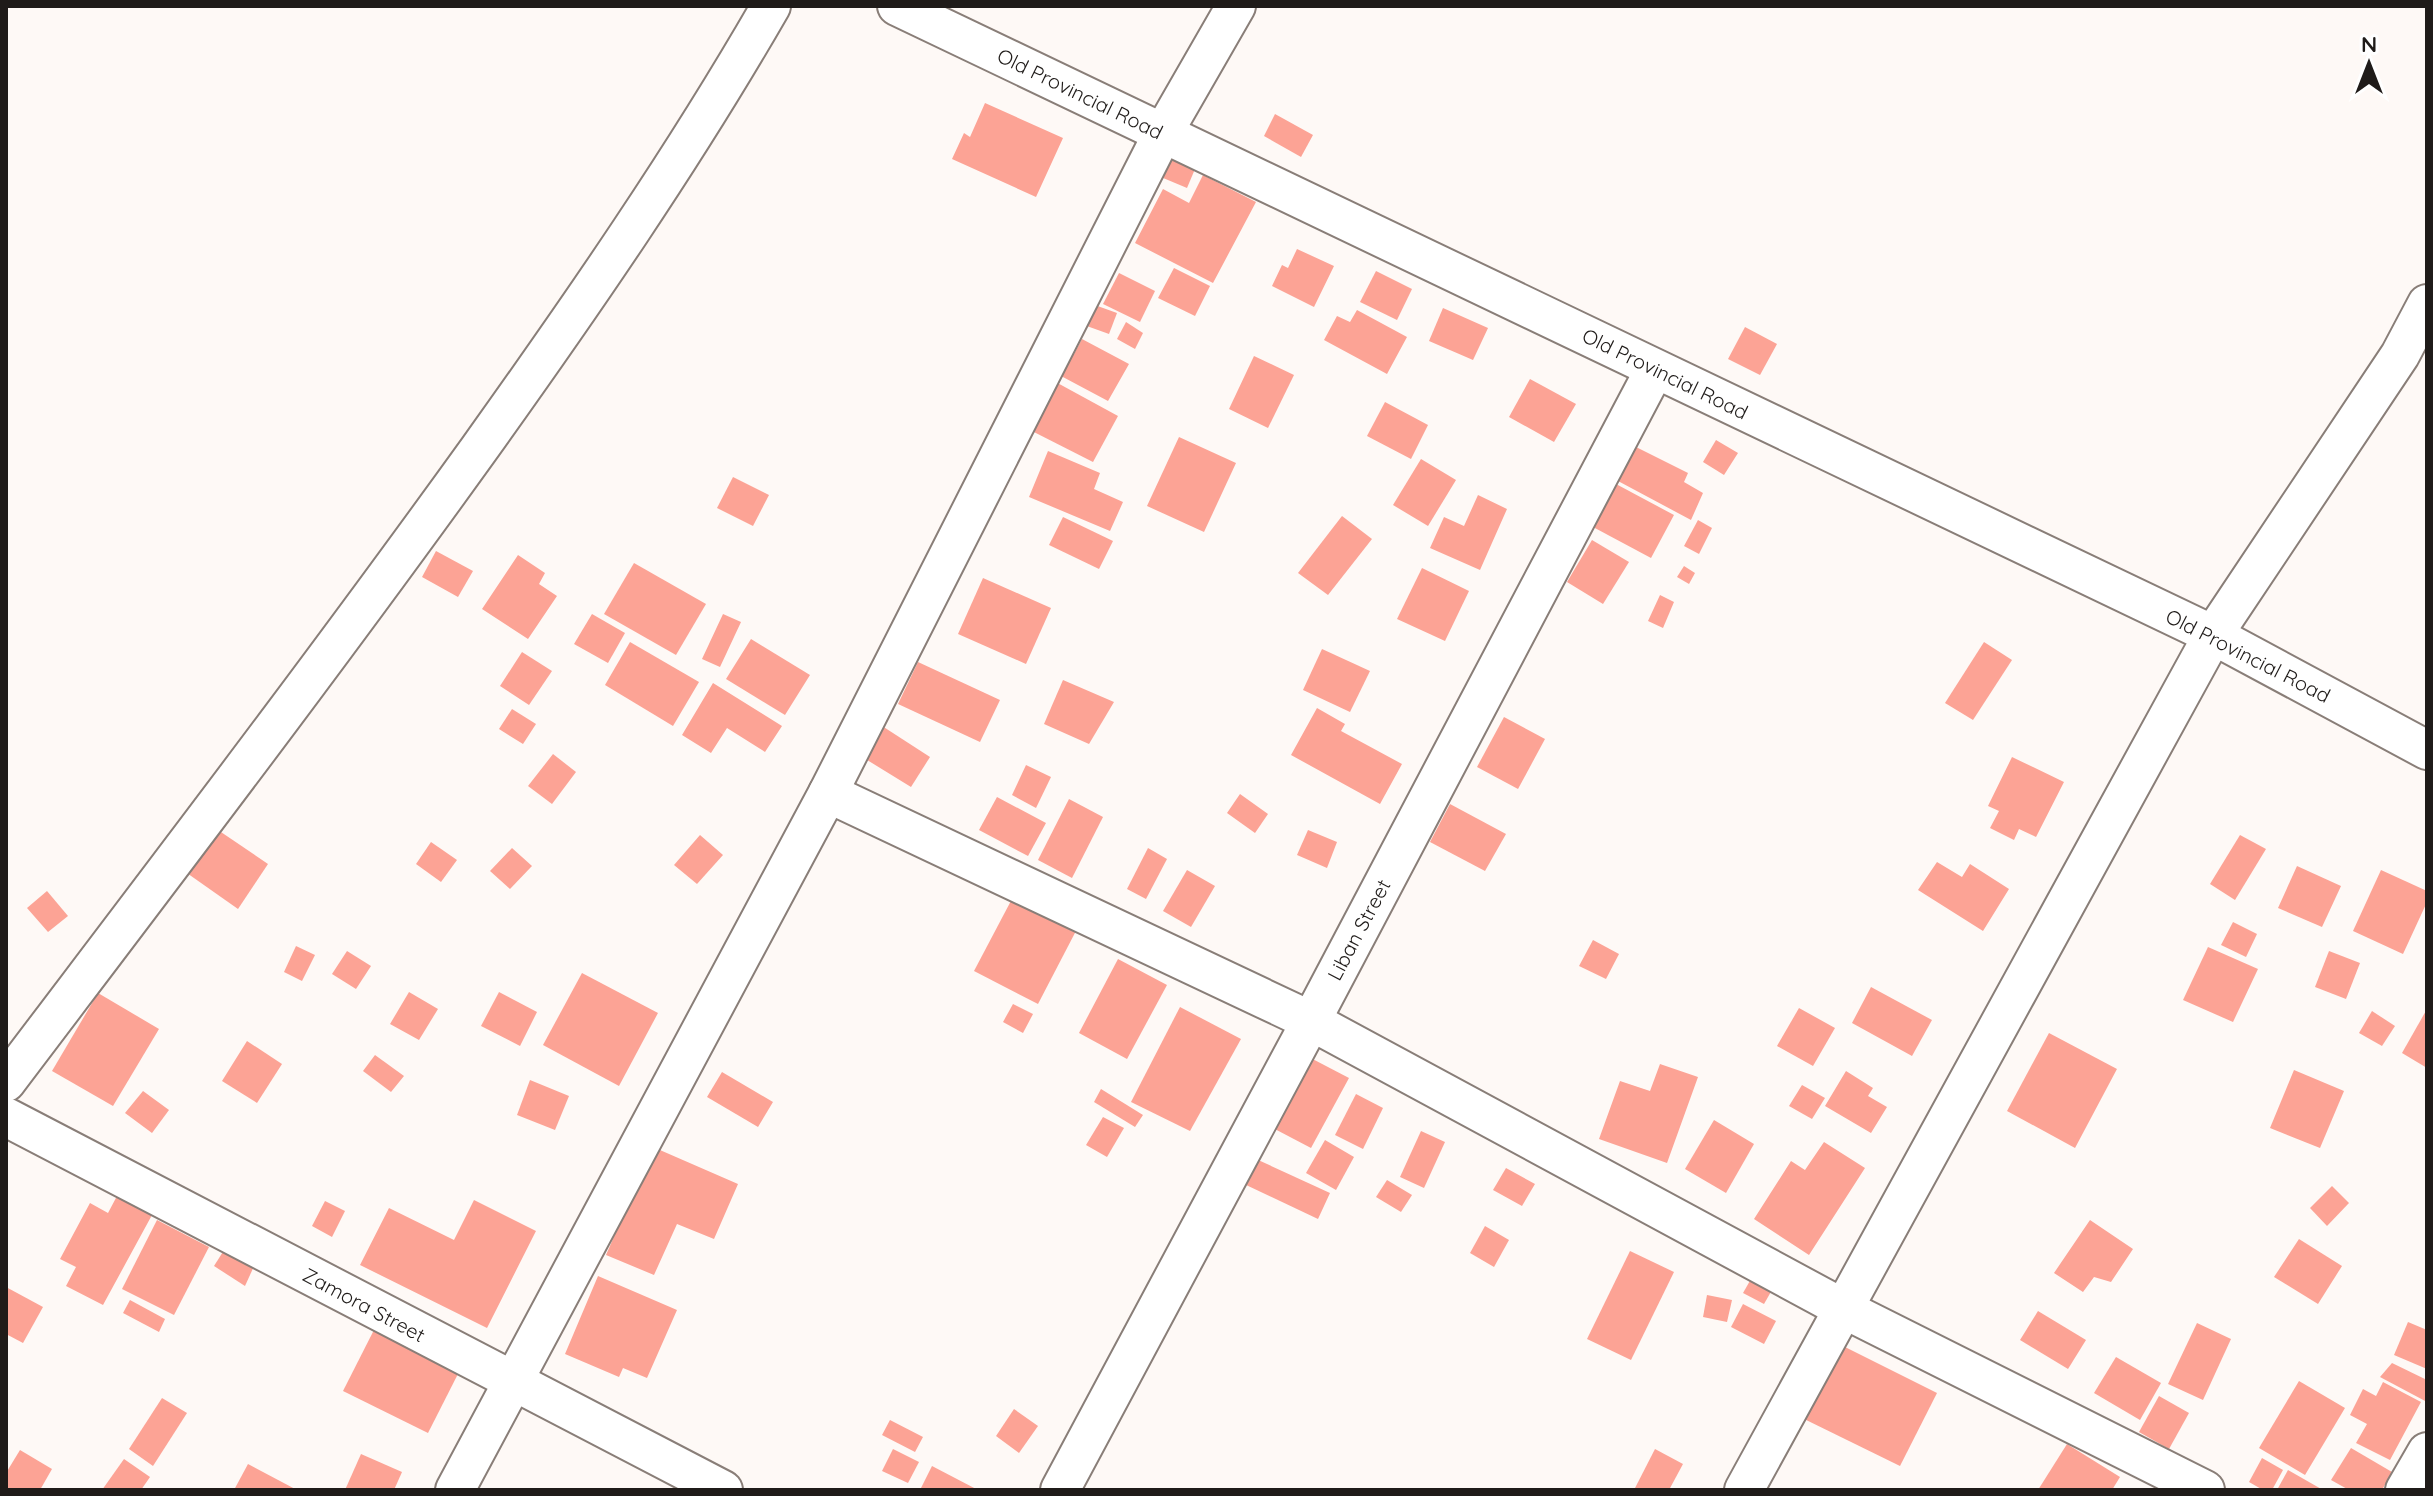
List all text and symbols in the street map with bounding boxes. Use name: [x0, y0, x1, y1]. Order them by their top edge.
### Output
north arrow: [2329, 24, 2409, 104]
text: N: [2361, 30, 2377, 58]
street label: Old Provincial Road: [993, 43, 1167, 145]
street label: Old Provincial Road: [1578, 323, 1752, 425]
street label: Old Provincial Road: [2162, 603, 2335, 708]
street label: Liban Street: [1322, 875, 1396, 985]
street label: Zamora Street: [299, 1262, 430, 1347]

